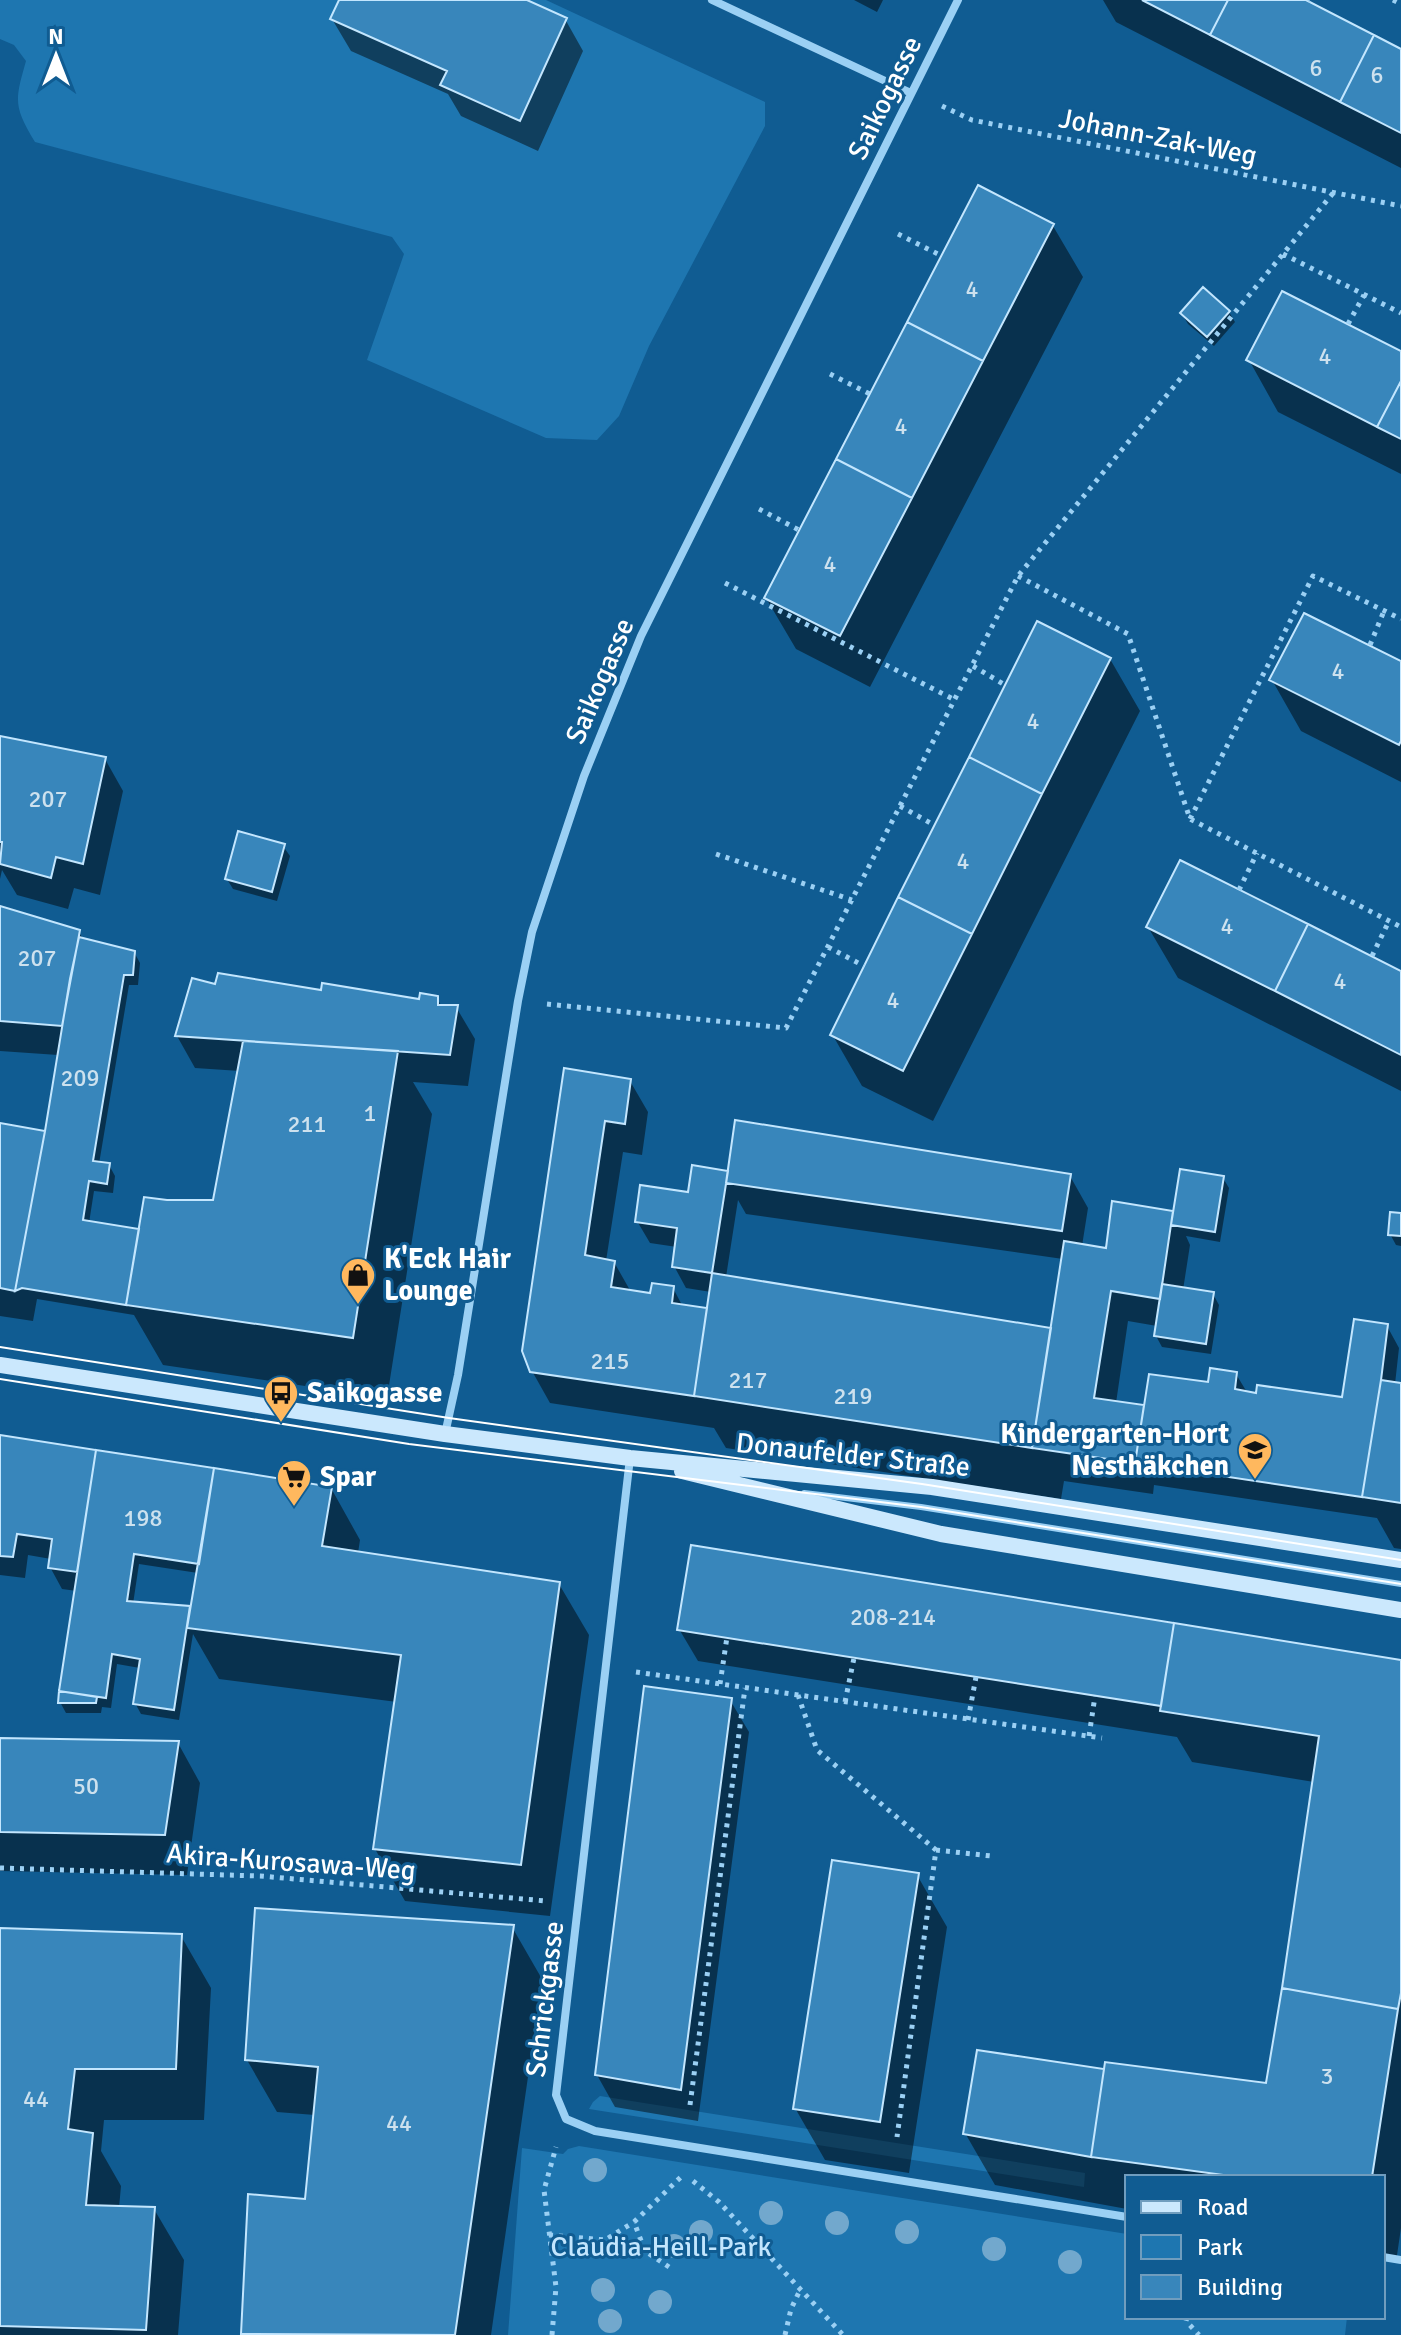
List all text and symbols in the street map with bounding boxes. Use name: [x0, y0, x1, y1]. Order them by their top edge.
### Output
north arrow: [16, 16, 96, 96]
text: N: [48, 23, 64, 50]
street label: Saikogasse: [841, 31, 929, 165]
house number: 6: [1310, 53, 1322, 83]
house number: 6: [1371, 60, 1383, 90]
street label: Johann-Zak-Weg: [1056, 101, 1260, 173]
house number: 4: [966, 274, 979, 304]
house number: 4: [1319, 341, 1332, 371]
house number: 4: [895, 411, 908, 441]
house number: 4: [824, 549, 837, 579]
street label: Saikogasse: [558, 613, 642, 749]
house number: 4: [1332, 656, 1345, 686]
house number: 4: [1027, 706, 1040, 736]
house number: 207: [29, 784, 67, 814]
house number: 4: [957, 846, 970, 876]
house number: 4: [1221, 911, 1234, 941]
house number: 207: [18, 943, 56, 973]
house number: 4: [1334, 966, 1347, 996]
house number: 4: [887, 985, 900, 1015]
house number: 209: [61, 1063, 99, 1093]
house number: 1: [364, 1098, 376, 1128]
house number: 211: [288, 1109, 326, 1139]
place label: K'Eck Hair Lounge: [384, 1242, 512, 1308]
shop icon: K'Eck Hair Lounge: [339, 1256, 377, 1306]
house number: 215: [591, 1346, 629, 1376]
house number: 217: [729, 1365, 767, 1395]
bus stop icon: Saikogasse: [262, 1374, 300, 1424]
place label: Saikogasse: [307, 1376, 442, 1410]
house number: 219: [834, 1381, 872, 1411]
place label: Kindergarten-Hort Nesthäkchen: [1000, 1417, 1230, 1483]
street label: Donaufelder Straße: [734, 1426, 972, 1484]
school or university icon: Kindergarten-Hort Nesthäkchen: [1236, 1431, 1274, 1481]
supermarket icon: Spar: [275, 1458, 313, 1508]
place label: Spar: [320, 1460, 377, 1494]
house number: 198: [124, 1503, 162, 1533]
house number: 208-214: [850, 1602, 936, 1632]
house number: 50: [73, 1771, 99, 1801]
street label: Akira-Kurosawa-Weg: [165, 1836, 417, 1888]
street label: Schrickgasse: [519, 1919, 571, 2079]
house number: 3: [1321, 2061, 1333, 2091]
house number: 44: [23, 2084, 49, 2114]
house number: 44: [386, 2108, 412, 2138]
legend: [1125, 2175, 1385, 2319]
text: Road: [1197, 2192, 1248, 2222]
park label: Claudia-Heill-Park: [551, 2230, 771, 2264]
text: Park: [1197, 2232, 1243, 2262]
text: Building: [1197, 2272, 1283, 2302]

